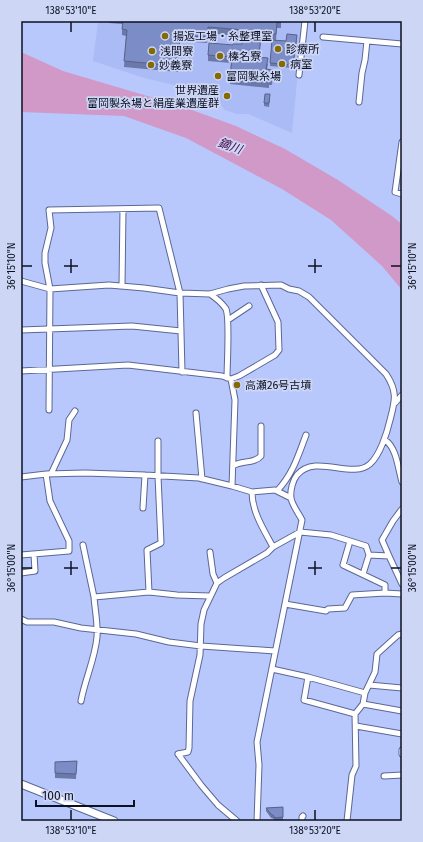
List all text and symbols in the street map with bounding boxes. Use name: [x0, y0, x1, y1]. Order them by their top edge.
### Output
text: 138°53'10"E: [45, 5, 97, 17]
text: 138°53'20"E: [289, 5, 341, 17]
place label: 揚返工場・糸整理室: [173, 30, 272, 43]
marker: 揚返工場・糸整理室: [160, 31, 170, 41]
place label: 診療所: [286, 43, 320, 56]
marker: 診療所: [273, 44, 283, 54]
place label: 浅間寮: [160, 45, 193, 58]
marker: 浅間寮: [147, 46, 157, 56]
place label: 榛名寮: [228, 50, 261, 63]
marker: 榛名寮: [215, 51, 225, 61]
place label: 病室: [290, 58, 312, 71]
place label: 妙義寮: [159, 59, 192, 72]
marker: 病室: [277, 59, 287, 69]
marker: 妙義寮: [146, 60, 156, 70]
place label: 富岡製糸場: [226, 70, 281, 83]
marker: 富岡製糸場: [213, 71, 223, 81]
place label: 世界遺産 富岡製糸場と絹産業遺産群: [87, 84, 219, 110]
marker: 世界遺産 富岡製糸場と絹産業遺産群: [222, 91, 232, 101]
water label: 鏑川: [216, 135, 246, 157]
text: 36°15'10"N: [6, 242, 18, 290]
text: 36°15'10"N: [407, 242, 419, 290]
place label: 高瀬26号古墳: [245, 379, 311, 392]
marker: 高瀬26号古墳: [232, 380, 242, 390]
text: 36°15'00"N: [6, 544, 18, 592]
text: 36°15'00"N: [407, 544, 419, 592]
scale bar: [36, 782, 134, 808]
text: 100 m: [42, 789, 74, 803]
text: 138°53'10"E: [45, 825, 97, 837]
text: 138°53'20"E: [289, 825, 341, 837]

